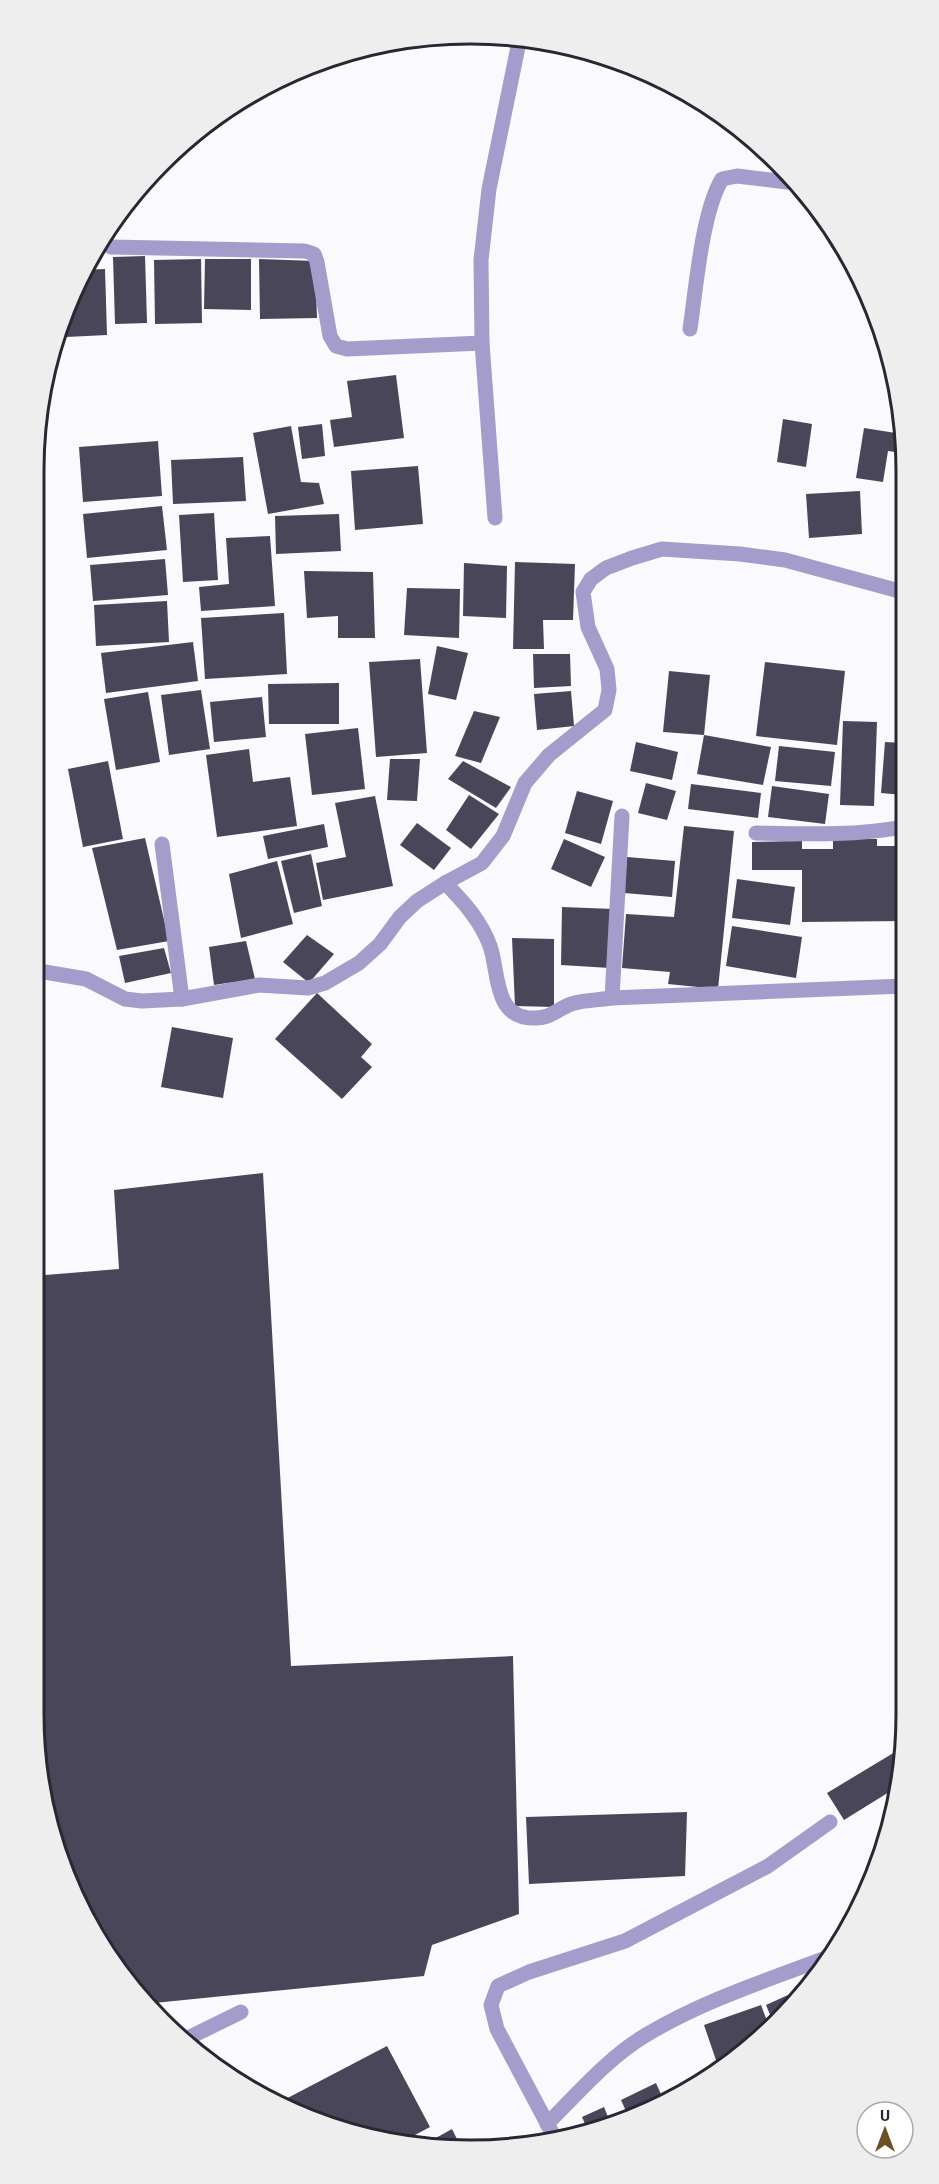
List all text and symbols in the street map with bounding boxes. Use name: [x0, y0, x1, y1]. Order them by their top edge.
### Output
north arrow: [855, 2100, 915, 2160]
text: U: [880, 2105, 890, 2124]

